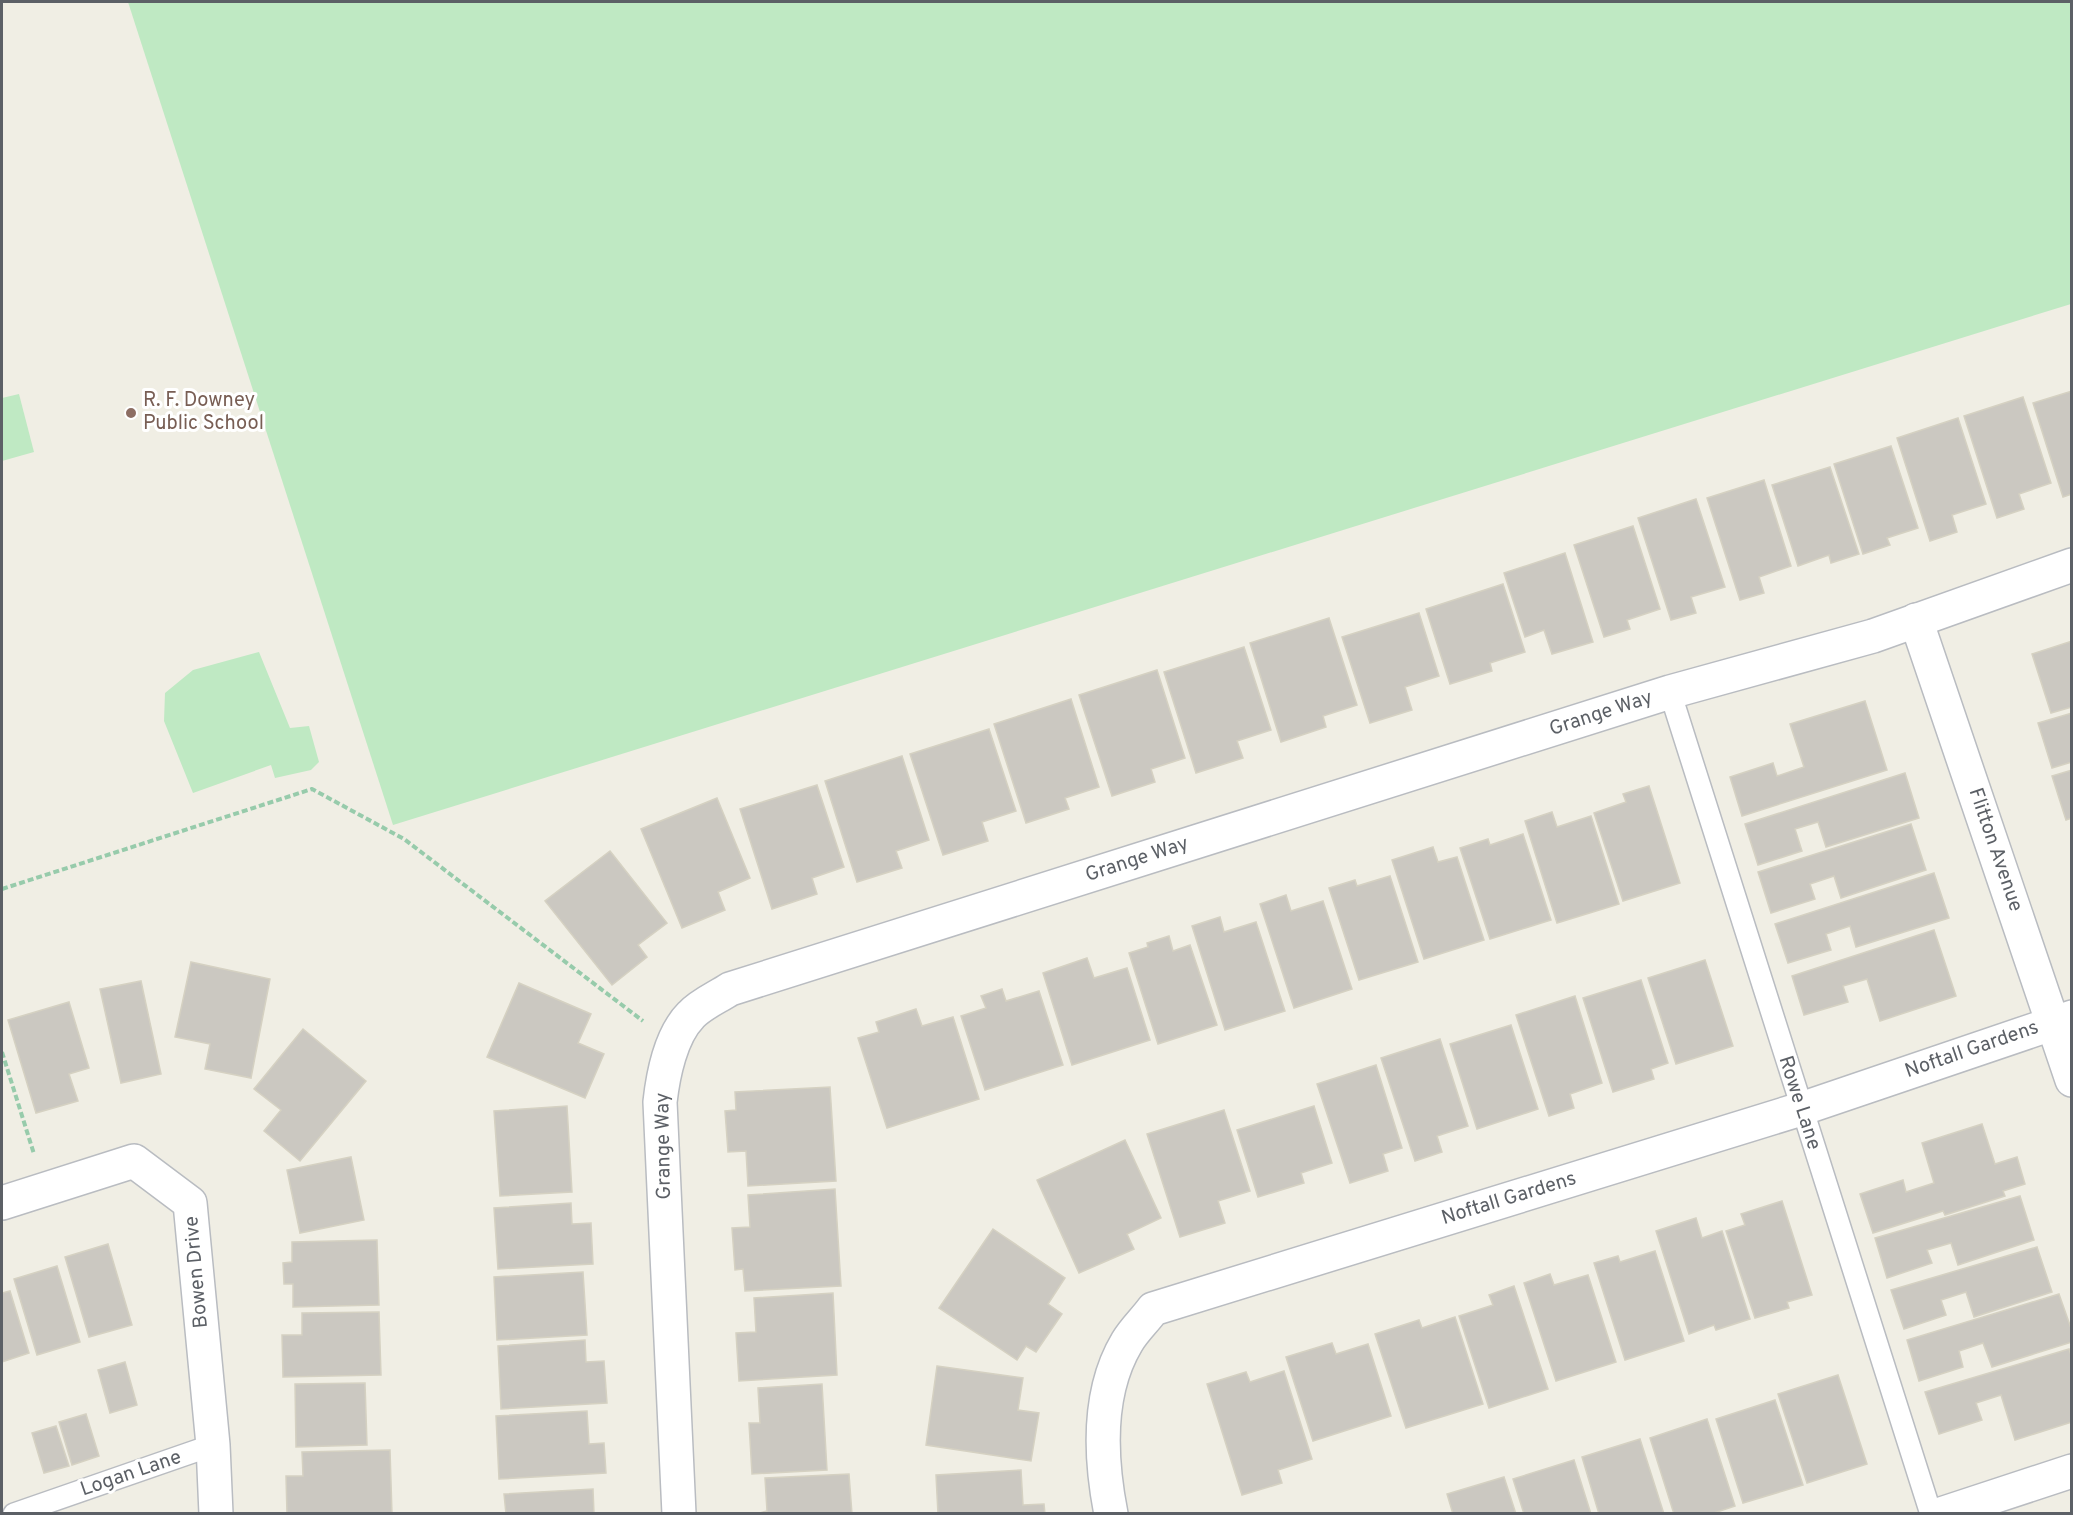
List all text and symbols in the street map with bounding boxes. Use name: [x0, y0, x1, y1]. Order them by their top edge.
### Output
place label: R. F. Downey Public School: [143, 388, 264, 437]
marker: R. F. Downey Public School: [124, 406, 138, 420]
street label: Grange Way: [1546, 685, 1656, 743]
street label: Flitton Avenue: [1962, 785, 2028, 915]
street label: Grange Way: [1082, 831, 1192, 889]
street label: Noftall Gardens: [1902, 1015, 2042, 1085]
street label: Rowe Lane: [1772, 1053, 1826, 1153]
street label: Grange Way: [650, 1092, 678, 1200]
street label: Noftall Gardens: [1438, 1166, 1580, 1232]
street label: Bowen Drive: [179, 1215, 215, 1329]
street label: Logan Lane: [77, 1445, 185, 1503]

